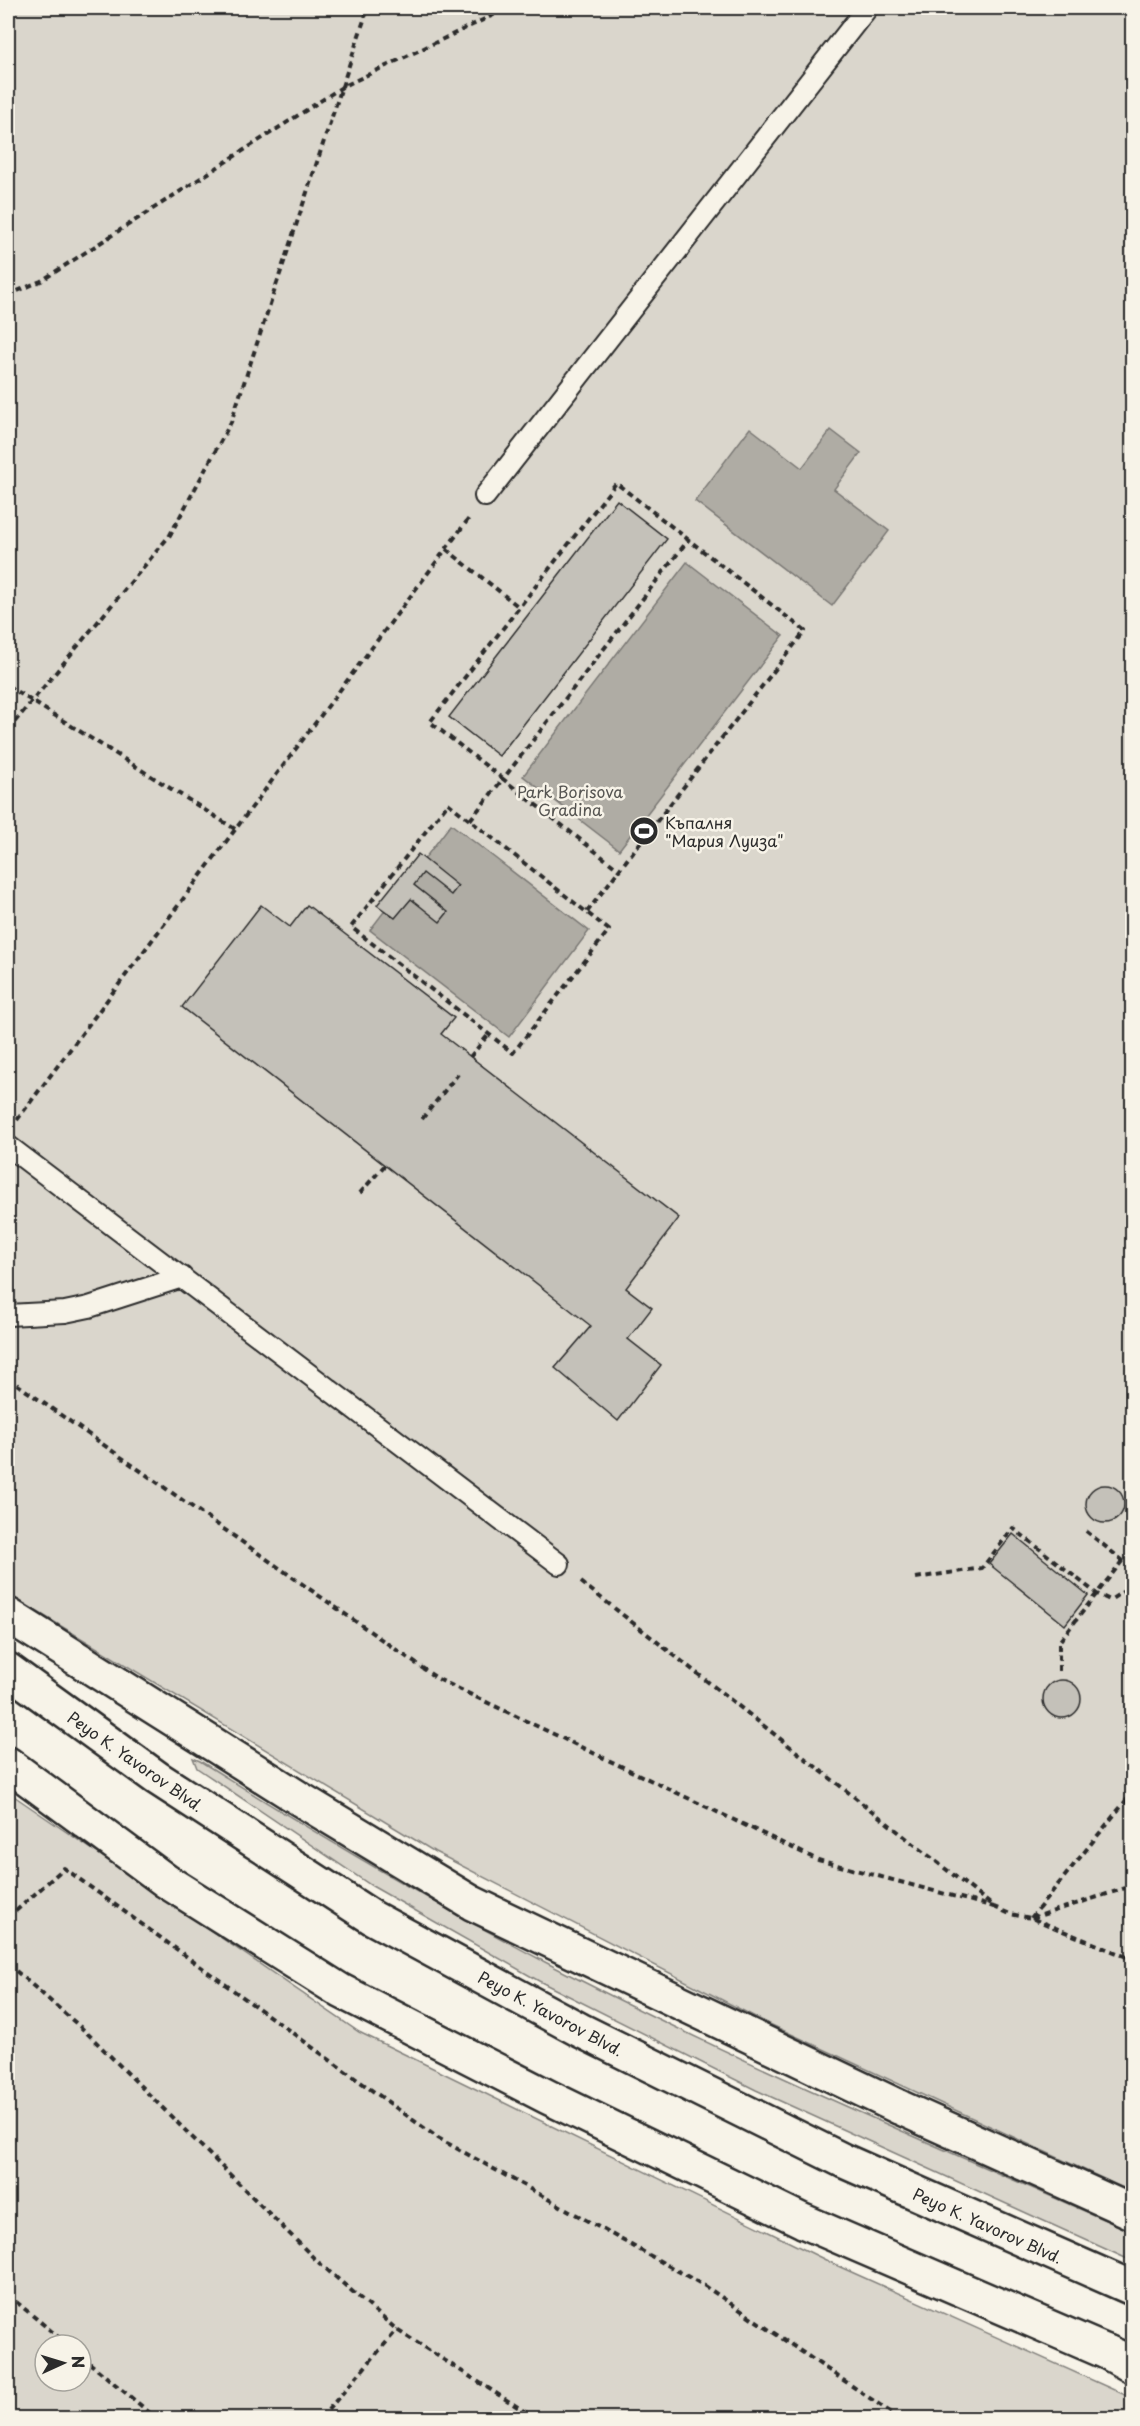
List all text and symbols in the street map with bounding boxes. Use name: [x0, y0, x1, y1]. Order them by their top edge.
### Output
park label: Park Borisova Gradina: [517, 779, 623, 821]
place label: Къпалня "Мария Луиза": [665, 810, 784, 852]
sports icon: Къпалня "Мария Луиза": [628, 815, 660, 847]
street label: Peyo K. Yavorov Blvd.: [63, 1705, 209, 1817]
street label: Peyo K. Yavorov Blvd.: [474, 1965, 628, 2061]
street label: Peyo K. Yavorov Blvd.: [909, 2181, 1067, 2269]
north arrow: [33, 2333, 93, 2393]
text: N: [67, 2355, 91, 2369]

